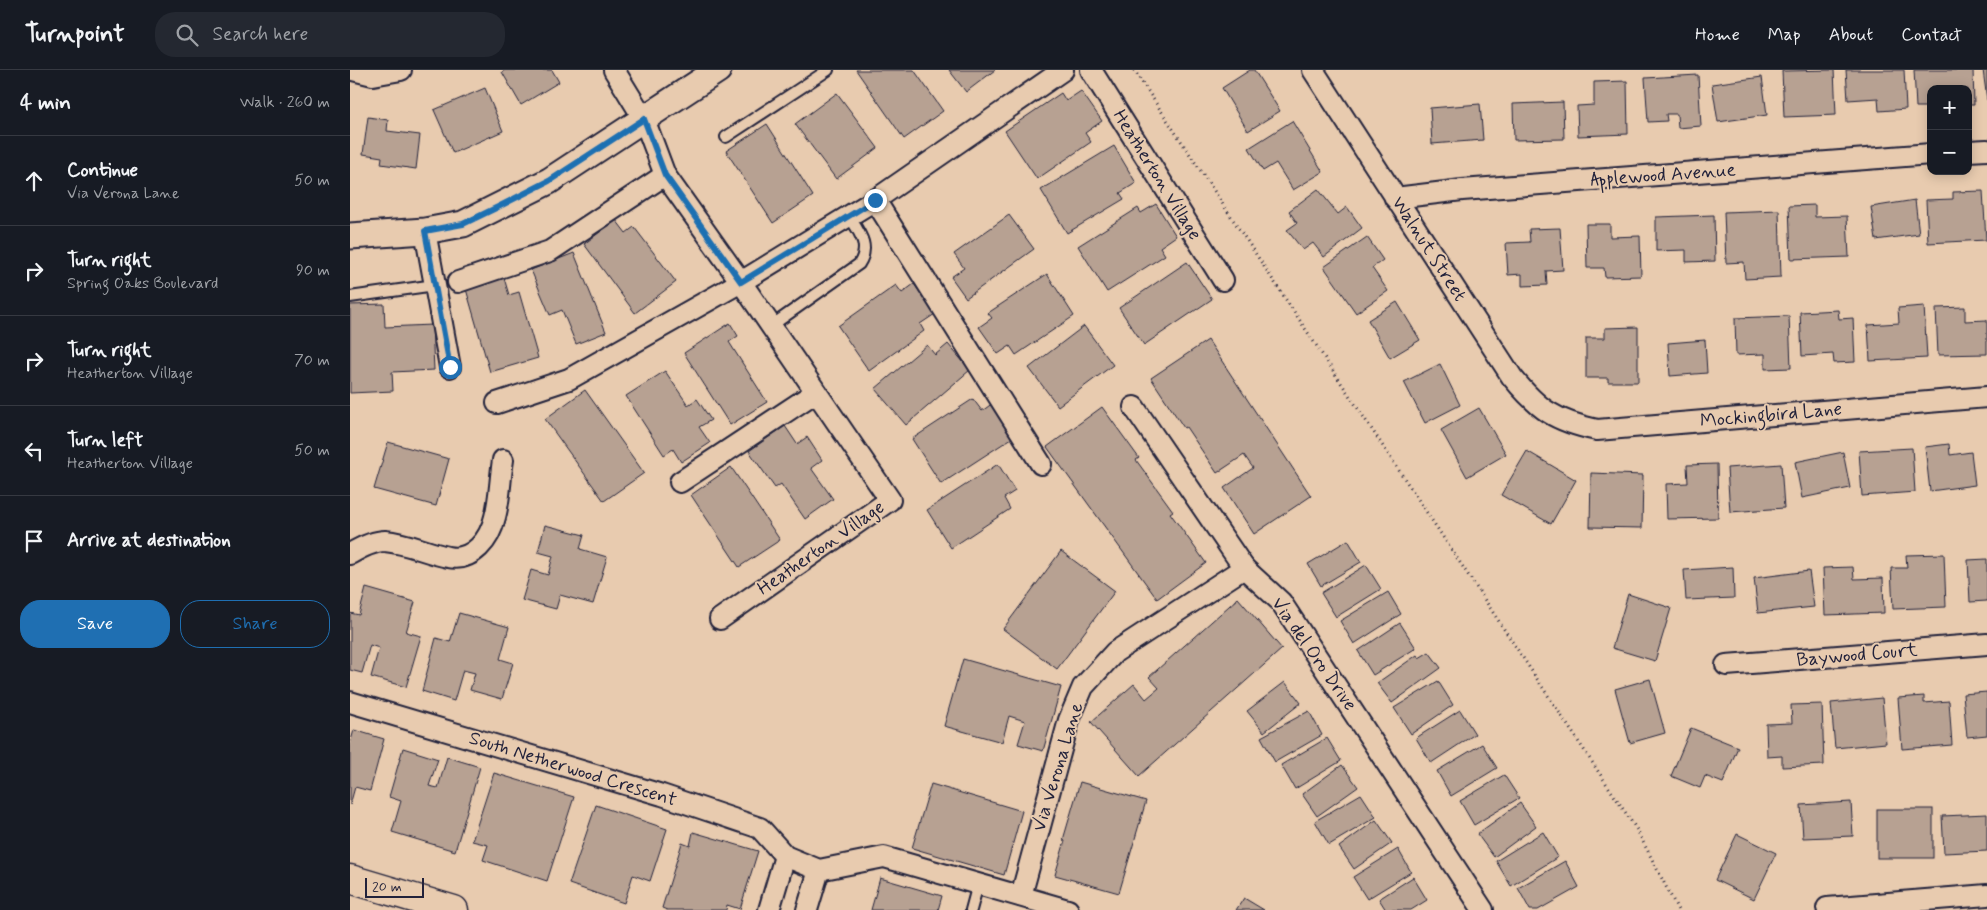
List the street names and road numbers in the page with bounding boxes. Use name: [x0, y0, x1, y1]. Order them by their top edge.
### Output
street label: Heatherton Village: [1106, 105, 1207, 246]
street label: Applewood Avenue: [1589, 157, 1737, 195]
street label: Walnut Street: [1386, 192, 1472, 306]
street label: Mockingbird Lane: [1699, 396, 1843, 437]
street label: Heatherton Village: [753, 495, 890, 602]
street label: Via del Oro Drive: [1266, 592, 1362, 716]
street label: Baywood Court: [1795, 637, 1919, 673]
street label: Via Verona Lane: [1027, 699, 1090, 835]
street label: South Netherwood Crescent: [466, 725, 680, 813]

